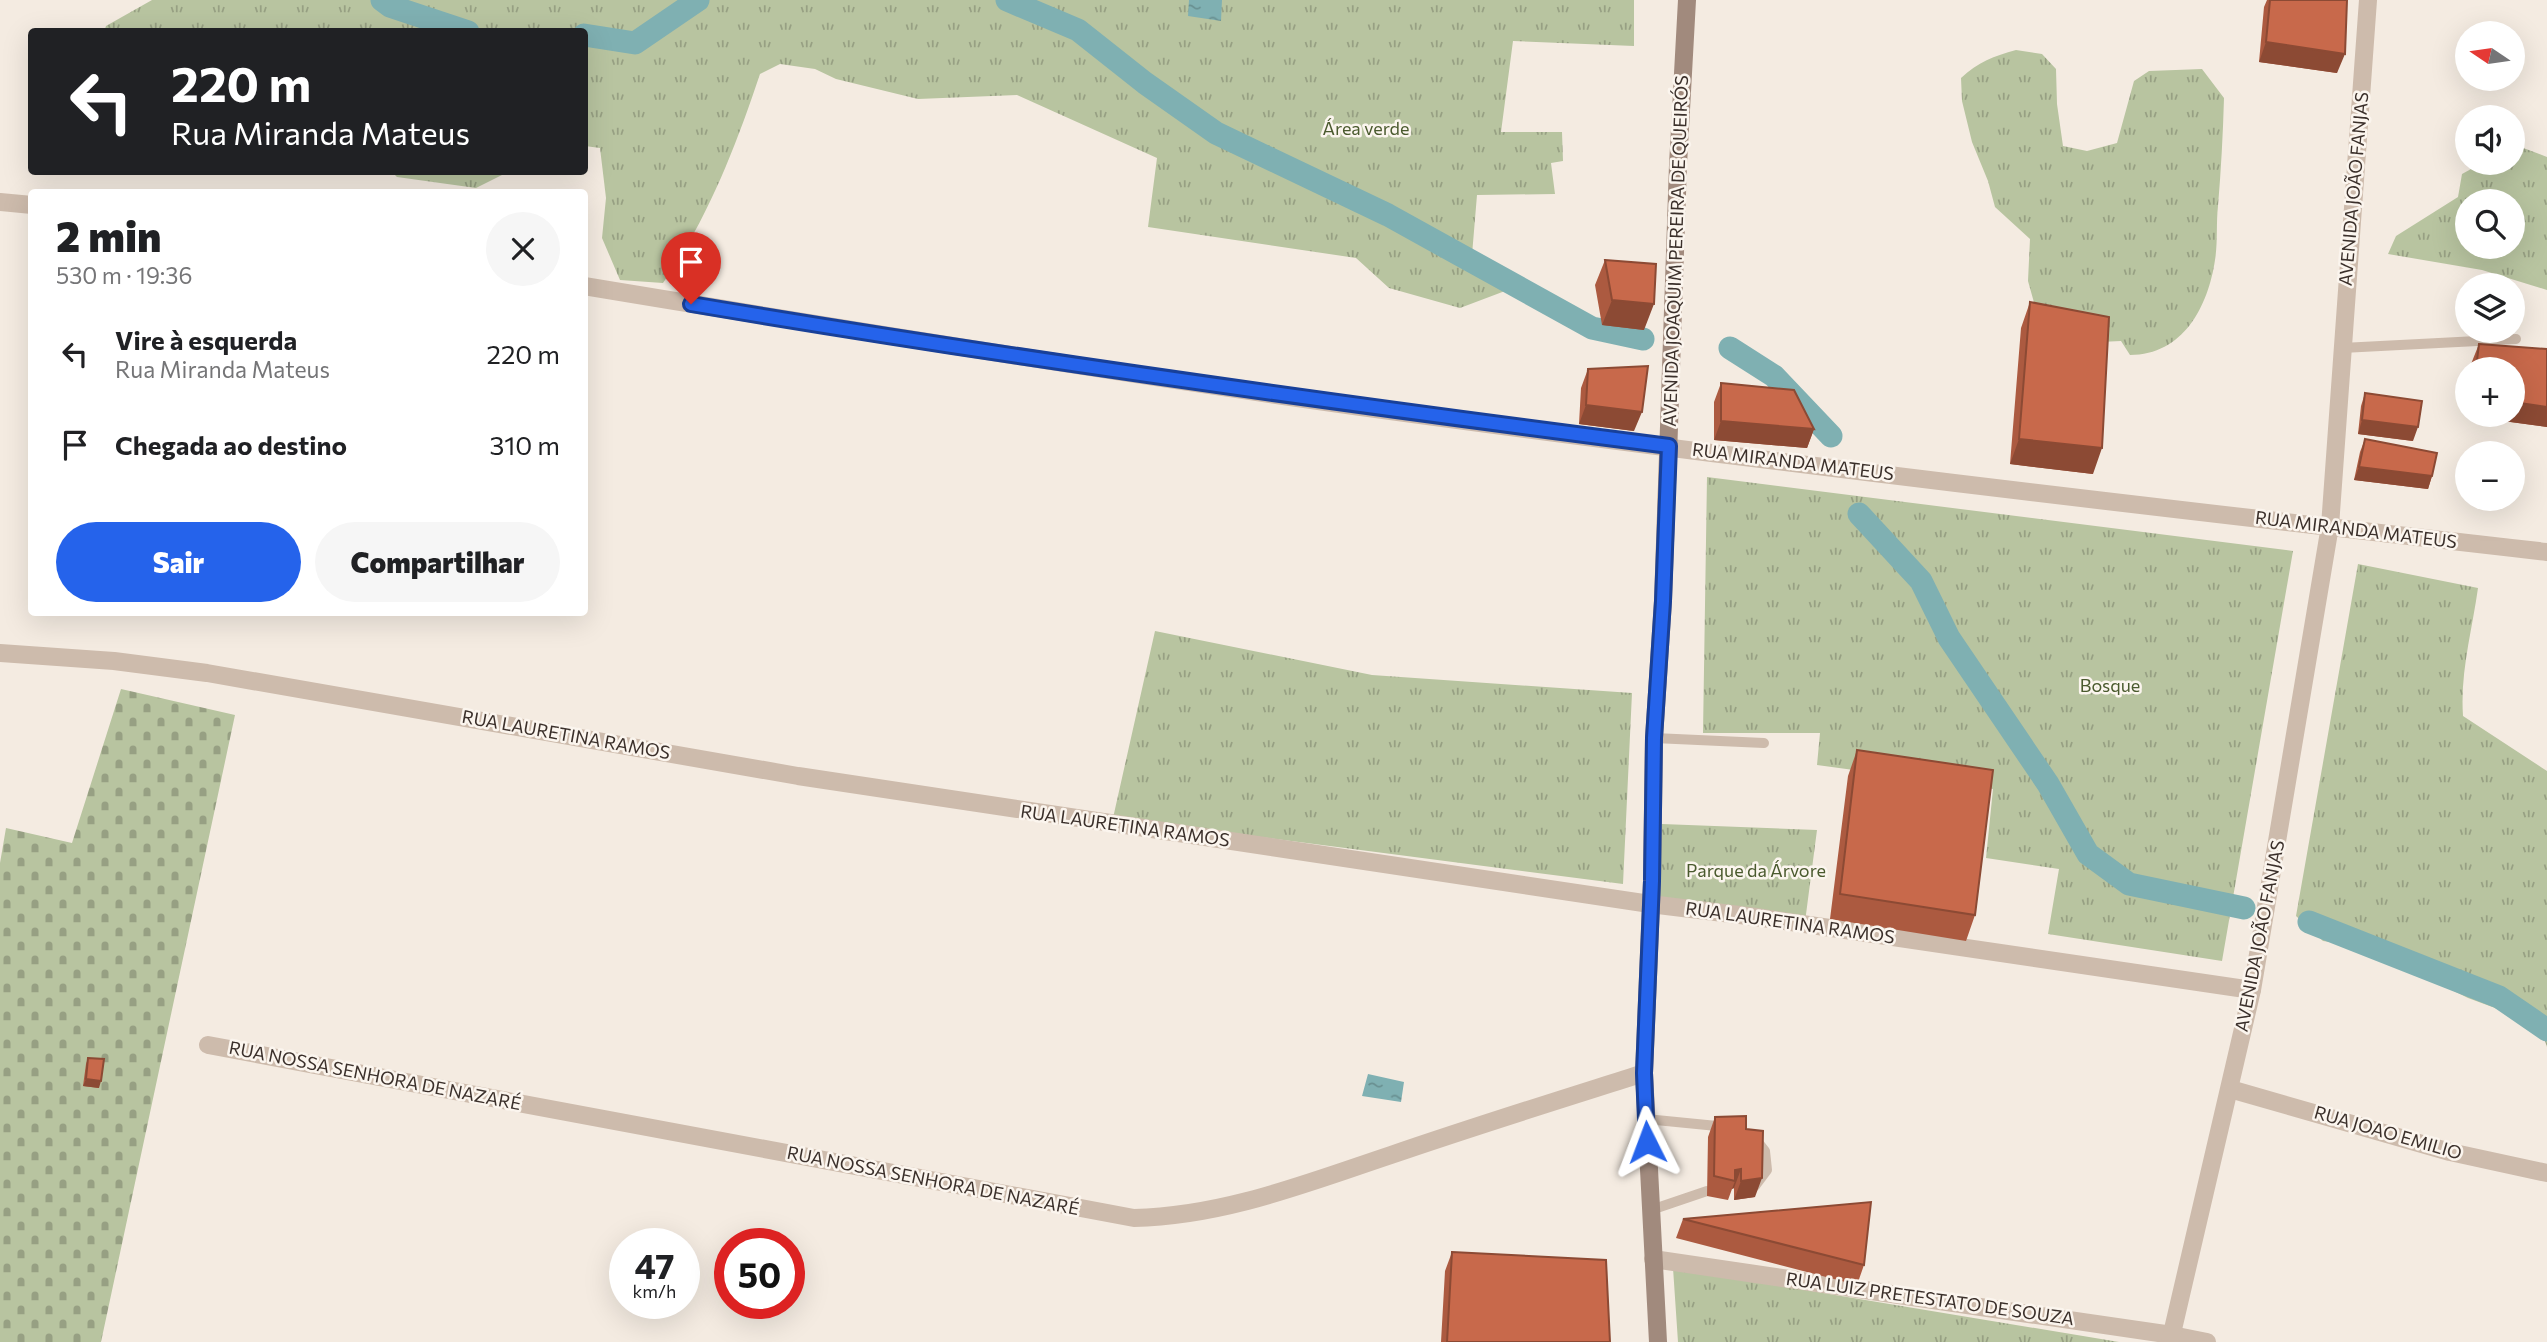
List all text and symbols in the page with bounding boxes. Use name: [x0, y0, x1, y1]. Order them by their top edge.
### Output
north arrow: [2455, 21, 2525, 91]
map controls: [2455, 21, 2525, 511]
text: 220 m: [171, 52, 311, 112]
icon: left: [56, 56, 147, 147]
street label: AVENIDA JOAQUIM PEREIRA DE QUEIRÓS: [1658, 75, 1692, 427]
street label: AVENIDA JOÃO FANJAS: [2334, 91, 2372, 287]
button: sound: [2455, 105, 2525, 175]
text: Rua Miranda Mateus: [171, 112, 470, 152]
park label: Área verde: [1323, 117, 1409, 139]
button: search: [2455, 189, 2525, 259]
text: 2 min: [56, 209, 162, 261]
button: close: [486, 212, 560, 286]
pin: [661, 232, 721, 304]
icon: arrive: [672, 243, 710, 281]
text: 530 m · 19:36: [56, 261, 192, 289]
button: layers: [2455, 273, 2525, 343]
text: Vire à esquerda: [115, 324, 297, 355]
icon: left: [56, 335, 94, 373]
text: 220 m: [487, 338, 560, 369]
text: Rua Miranda Mateus: [115, 355, 330, 383]
button: +: [2455, 357, 2525, 427]
icon: arrive: [56, 426, 94, 464]
text: Chegada ao destino: [115, 429, 347, 460]
text: 310 m: [489, 429, 560, 460]
street label: RUA MIRANDA MATEUS: [1691, 438, 1895, 484]
button: −: [2455, 441, 2525, 511]
street label: RUA MIRANDA MATEUS: [2254, 506, 2458, 552]
button: Sair: [56, 522, 301, 602]
button: Compartilhar: [315, 522, 560, 602]
park label: Bosque: [2080, 674, 2140, 696]
street label: RUA LAURETINA RAMOS: [460, 705, 672, 763]
street label: RUA LAURETINA RAMOS: [1019, 799, 1231, 851]
street label: AVENIDA JOÃO FANJAS: [2230, 838, 2288, 1033]
park label: Parque da Árvore: [1686, 859, 1826, 881]
street label: RUA LAURETINA RAMOS: [1684, 896, 1896, 948]
street label: RUA NOSSA SENHORA DE NAZARÉ: [227, 1036, 523, 1114]
street label: RUA JOAO EMILIO: [2312, 1100, 2465, 1164]
position arrow: [1610, 1105, 1684, 1179]
street label: RUA NOSSA SENHORA DE NAZARÉ: [785, 1141, 1081, 1219]
speed limit sign: 50: [714, 1228, 805, 1319]
text: 47: [634, 1243, 675, 1286]
street label: RUA LUIZ PRETESTATO DE SOUZA: [1785, 1267, 2076, 1329]
text: km/h: [633, 1280, 676, 1302]

